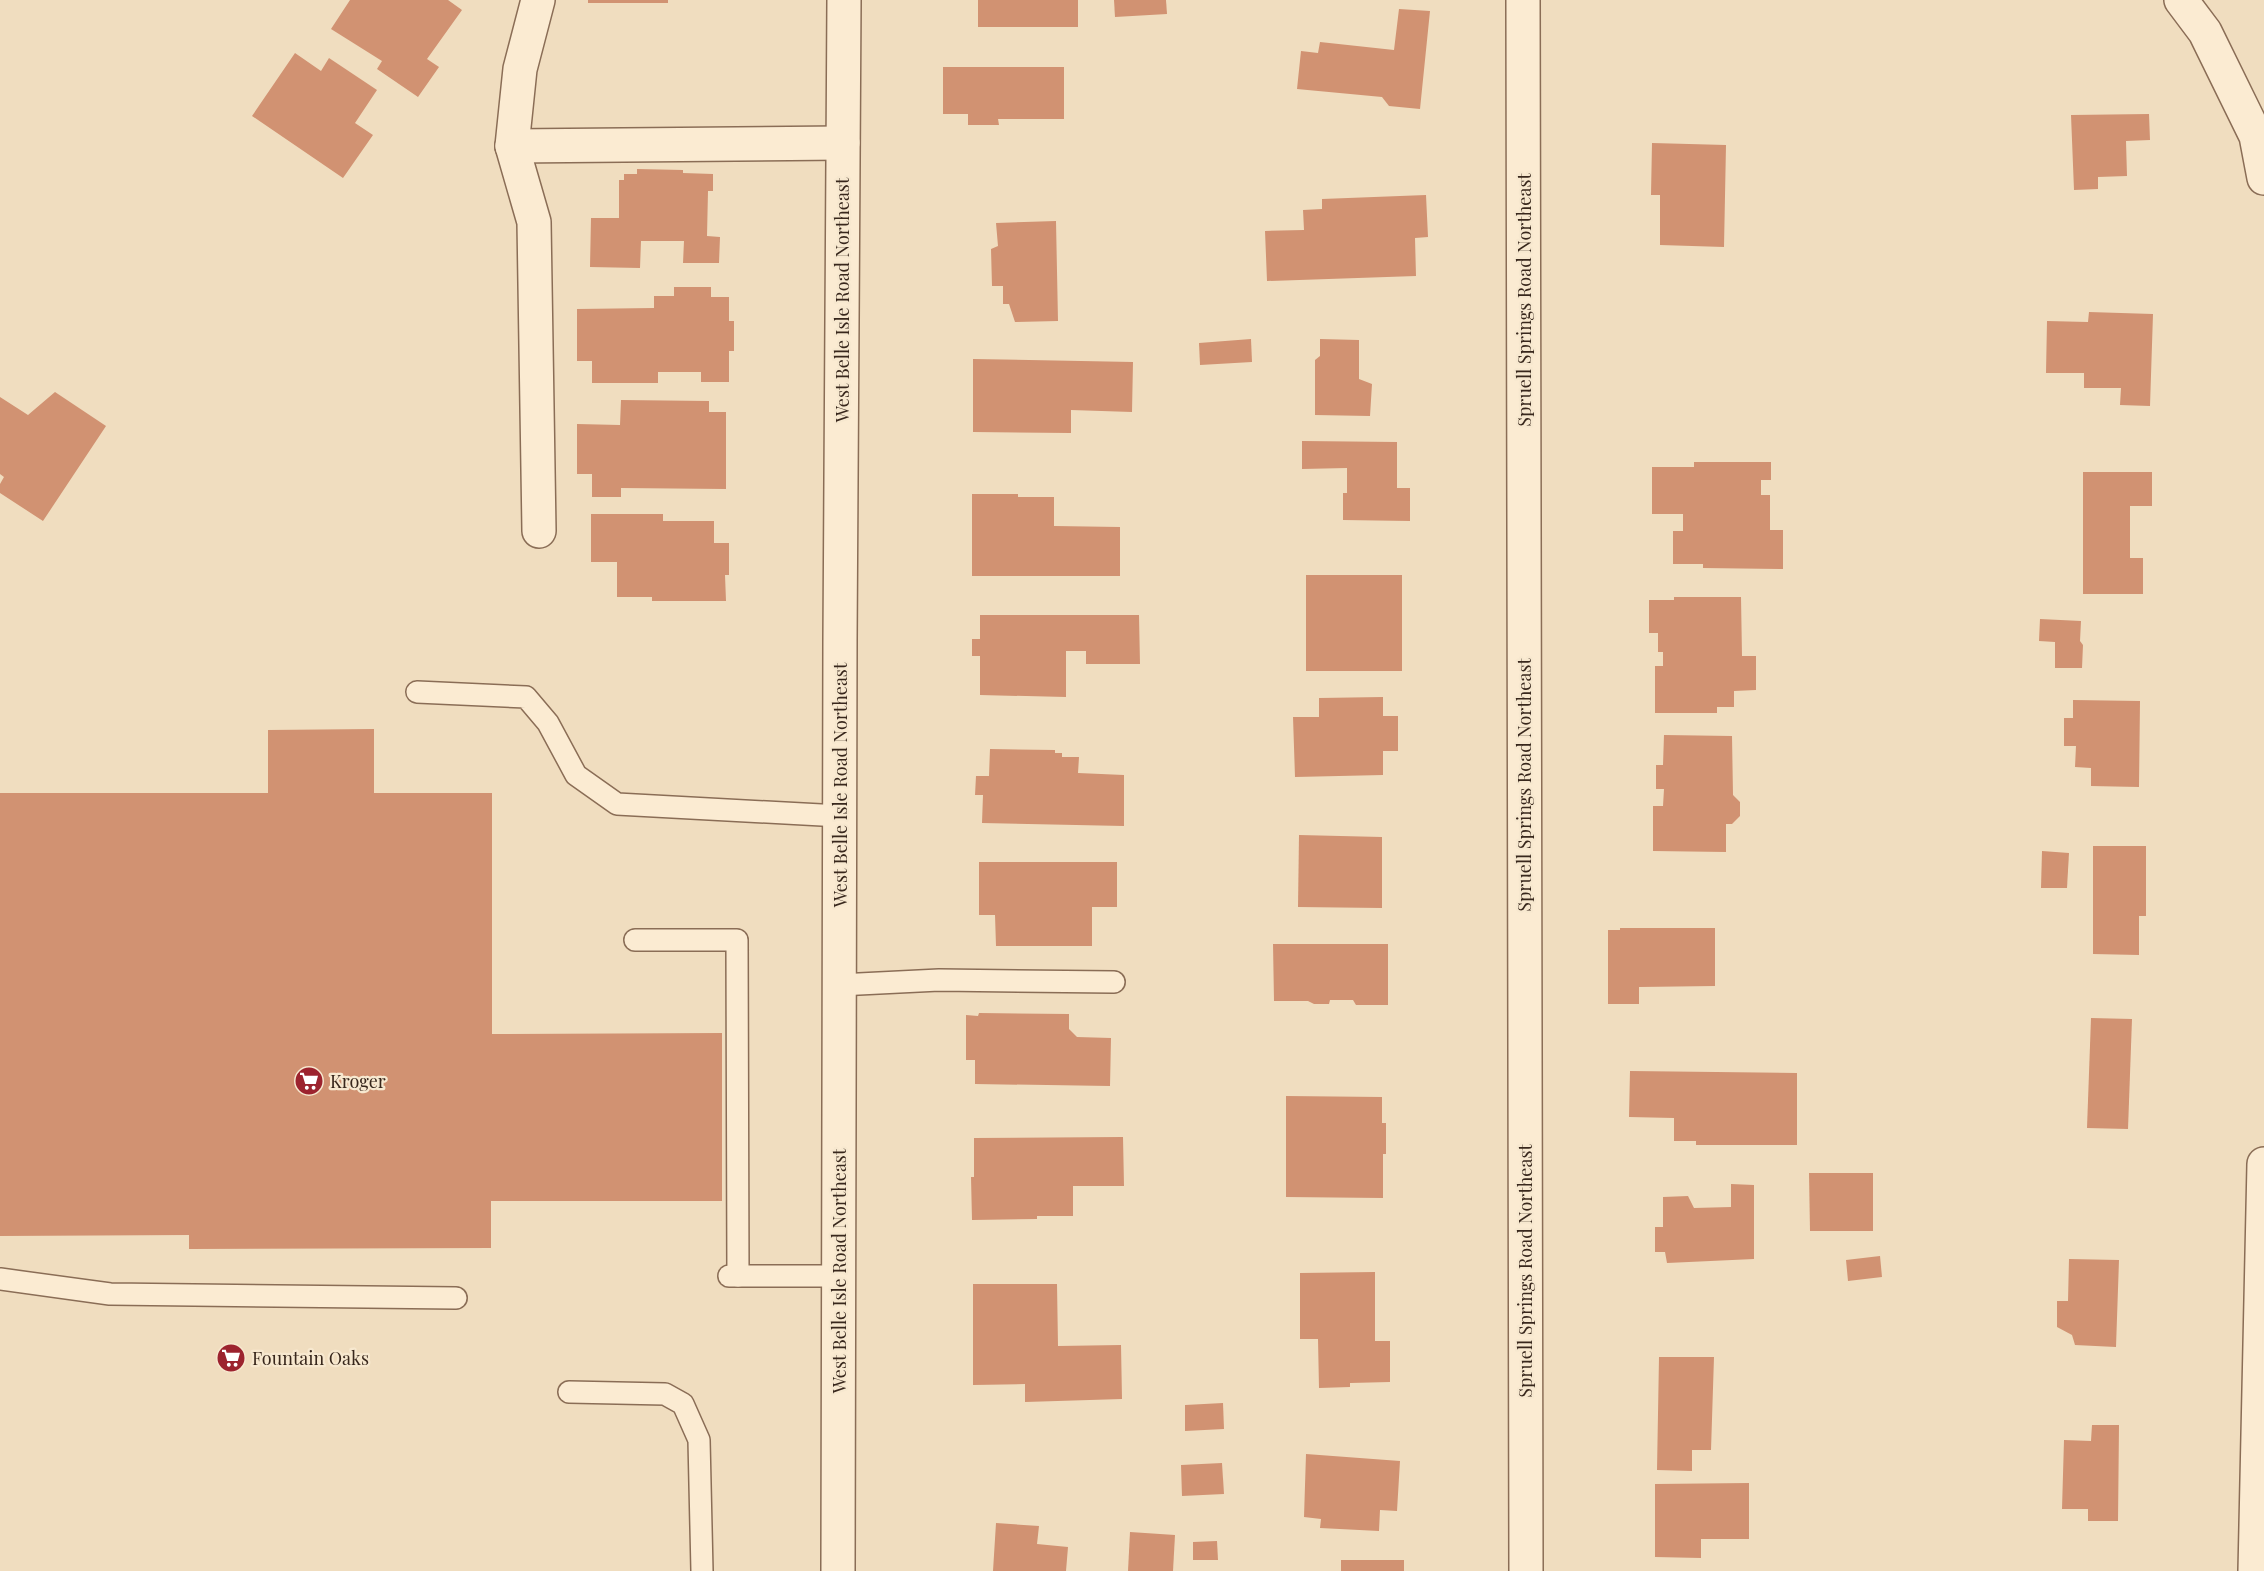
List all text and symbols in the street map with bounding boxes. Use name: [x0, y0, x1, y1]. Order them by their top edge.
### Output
street label: Spruell Springs Road Northeast: [1512, 173, 1536, 427]
street label: West Belle Isle Road Northeast: [830, 177, 854, 423]
street label: Spruell Springs Road Northeast: [1512, 658, 1536, 912]
street label: West Belle Isle Road Northeast: [828, 662, 852, 908]
supermarket icon: Kroger: [293, 1065, 325, 1097]
place label: Kroger: [330, 1069, 386, 1093]
street label: Spruell Springs Road Northeast: [1513, 1144, 1537, 1398]
street label: West Belle Isle Road Northeast: [827, 1148, 851, 1394]
supermarket icon: Fountain Oaks: [215, 1342, 247, 1374]
place label: Fountain Oaks: [252, 1346, 369, 1370]

